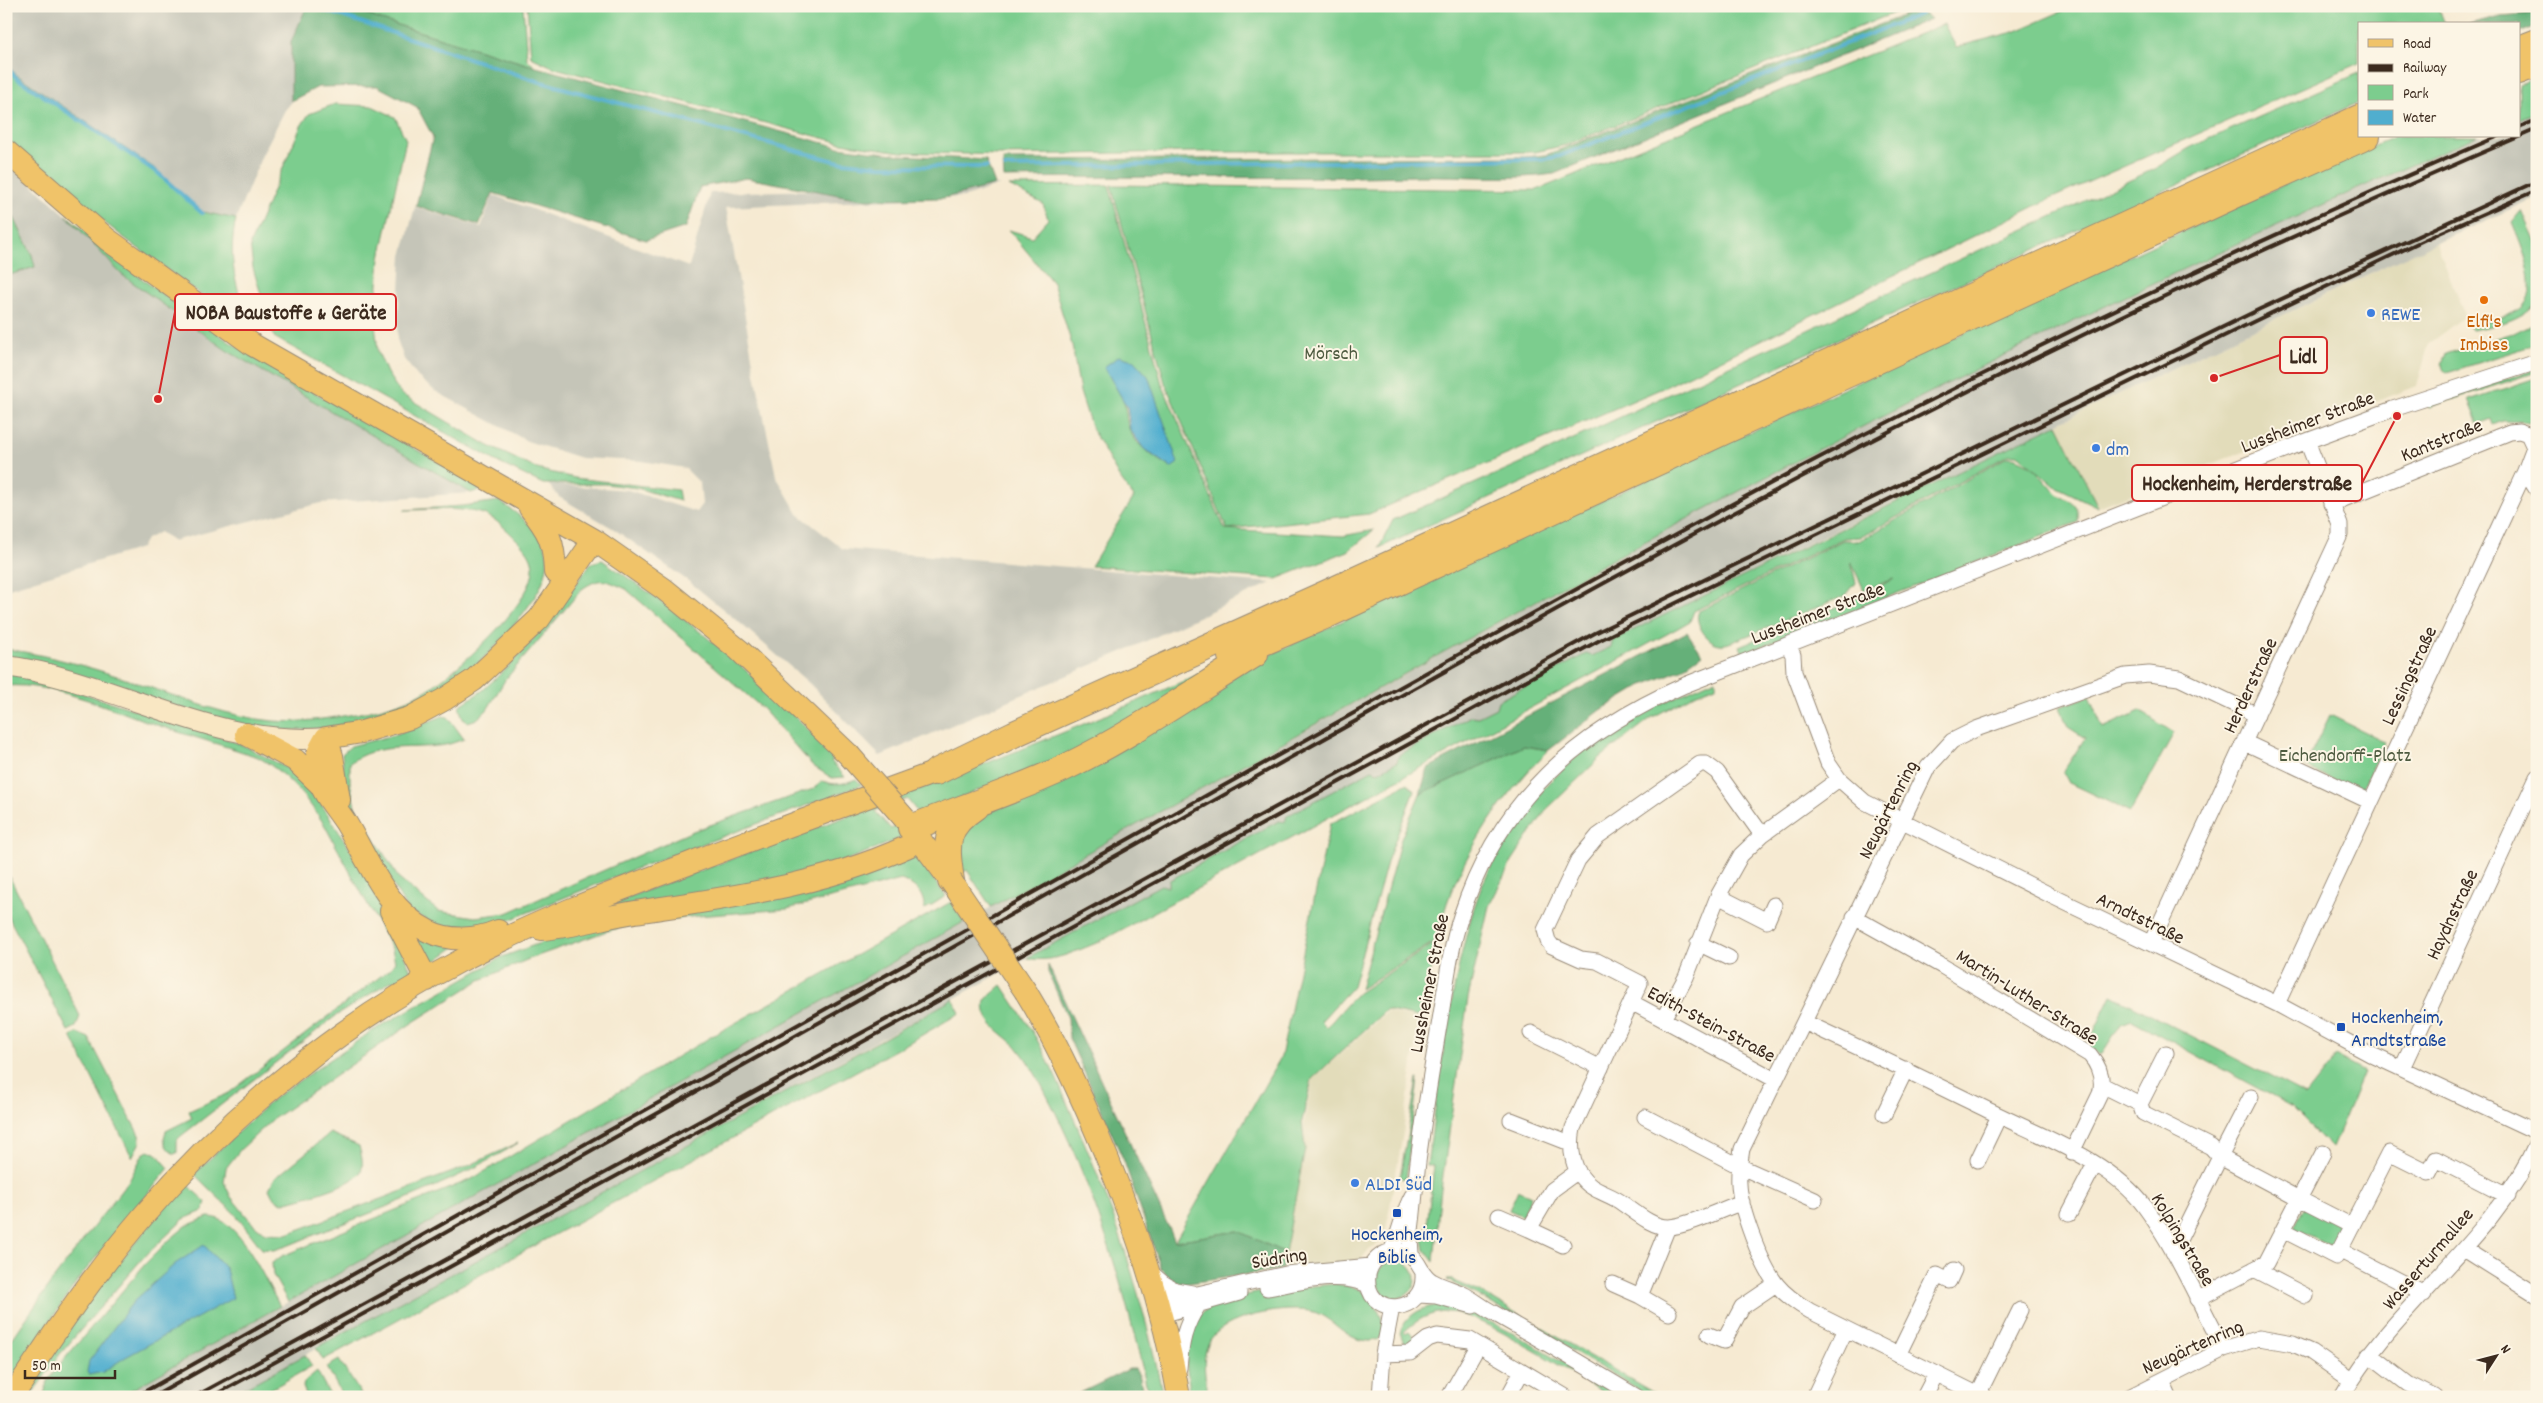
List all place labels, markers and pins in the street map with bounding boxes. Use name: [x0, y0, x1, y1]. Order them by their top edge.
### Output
callout: NOBA Baustoffe & Geräte: [175, 294, 396, 330]
marker: Elfi's Imbiss: [2478, 294, 2490, 306]
place label: REWE: [2381, 302, 2420, 330]
marker: REWE: [2365, 307, 2377, 319]
place label: Elfi's Imbiss: [2459, 309, 2509, 360]
callout: Lidl: [2280, 337, 2327, 373]
place label: dm: [2106, 437, 2129, 465]
marker: dm: [2090, 442, 2102, 454]
callout: Hockenheim, Herderstraße: [2132, 465, 2362, 501]
place label: Hockenheim, Arndtstraße: [2351, 1005, 2446, 1056]
marker: Hockenheim, Arndtstraße: [2335, 1021, 2347, 1033]
place label: ALDI Süd: [1365, 1172, 1432, 1200]
marker: ALDI Süd: [1349, 1177, 1361, 1189]
marker: Hockenheim, Biblis: [1391, 1207, 1403, 1219]
place label: Hockenheim, Biblis: [1351, 1222, 1443, 1273]

